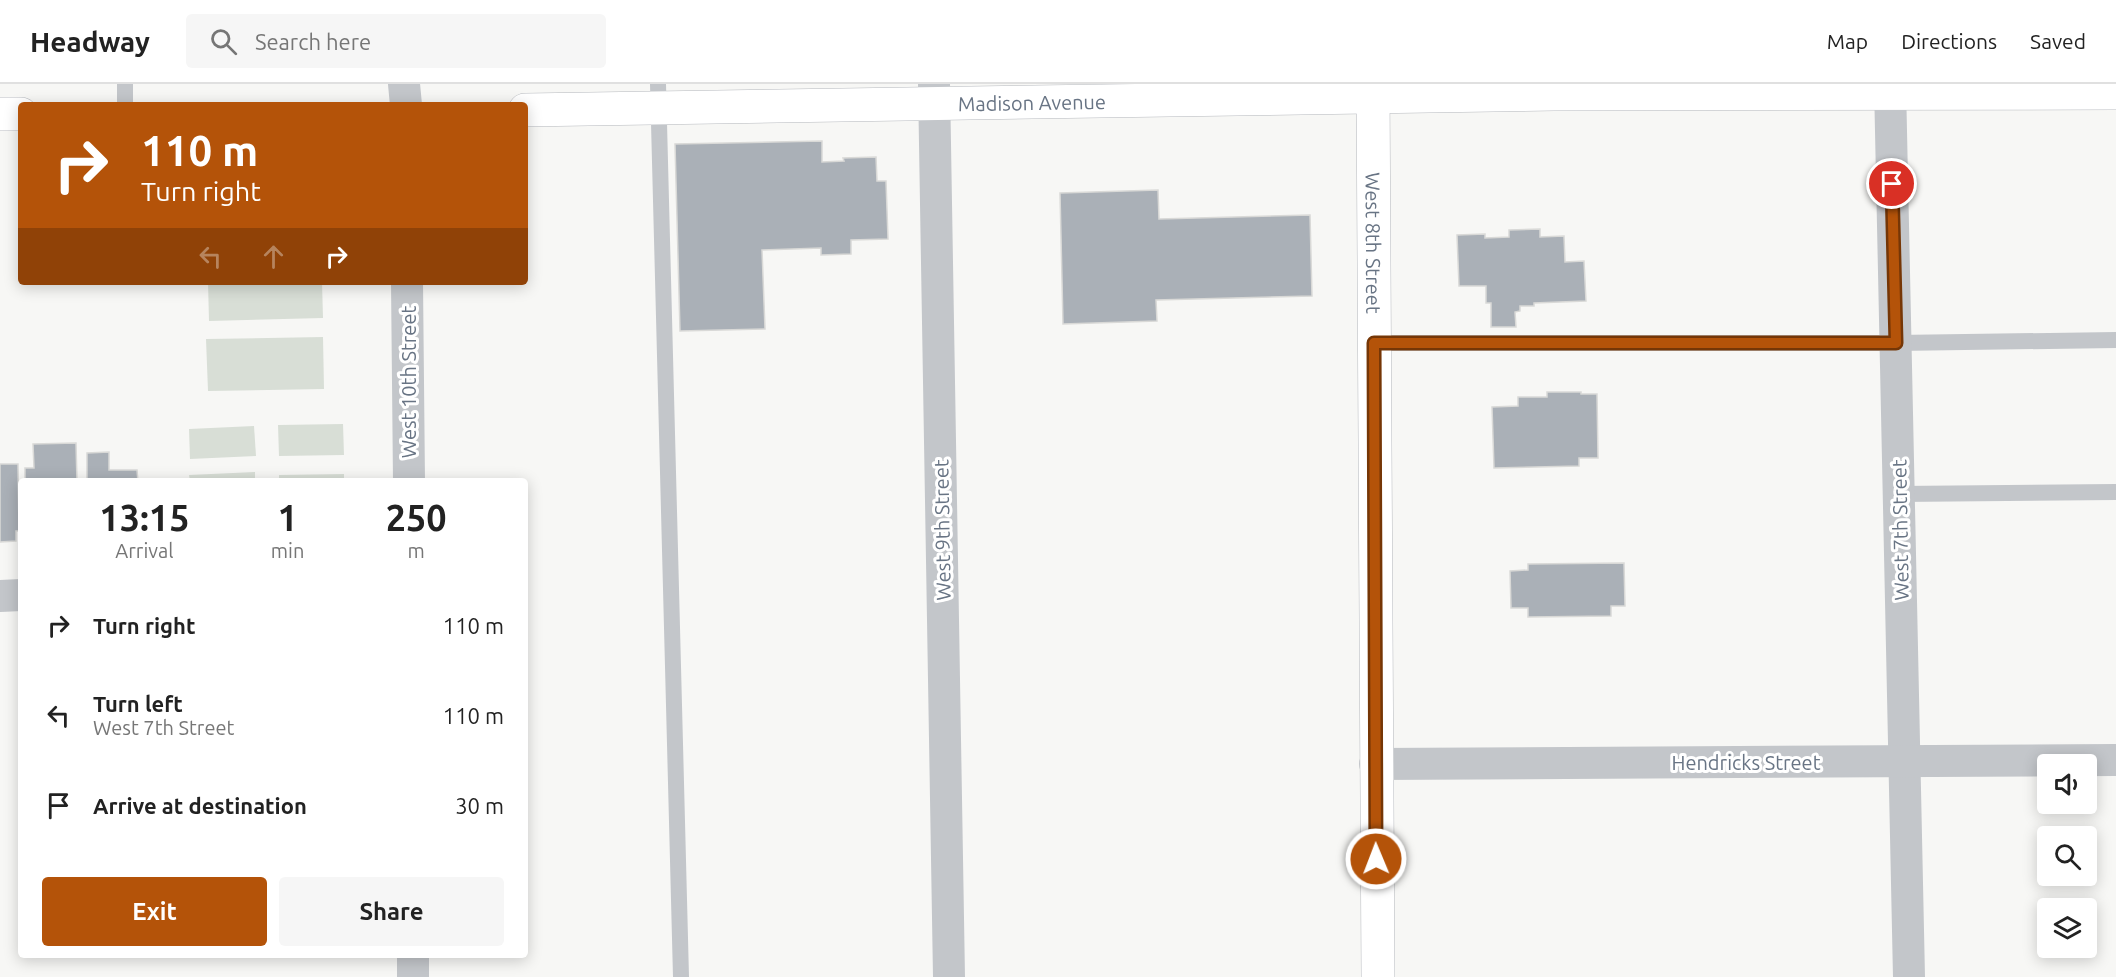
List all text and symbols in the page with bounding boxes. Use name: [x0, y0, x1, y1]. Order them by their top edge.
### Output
search box: [186, 14, 606, 68]
icon: search: [207, 25, 240, 58]
text: Headway: [30, 26, 150, 57]
text: Search here: [255, 29, 371, 54]
text: Map: [1827, 29, 1868, 53]
text: Directions: [1901, 29, 1997, 53]
text: Saved: [2030, 29, 2086, 53]
street label: Madison Avenue: [958, 89, 1106, 115]
icon: right: [42, 126, 120, 204]
text: 110 m: [141, 127, 258, 174]
pin: [1866, 158, 1917, 209]
icon: arrive: [1875, 167, 1908, 200]
street label: West 8th Street: [1362, 172, 1386, 314]
text: Turn right: [141, 176, 261, 206]
icon: left: [194, 240, 227, 273]
icon: ahead: [257, 240, 290, 273]
icon: right: [320, 240, 353, 273]
street label: West 10th Street: [397, 306, 420, 458]
street label: West 9th Street: [929, 459, 955, 601]
street label: West 7th Street: [1887, 459, 1913, 601]
text: 13:15: [99, 497, 189, 538]
text: 1: [277, 497, 298, 538]
text: 250: [386, 497, 447, 538]
text: Arrival: [115, 539, 174, 562]
text: min: [271, 539, 304, 562]
text: m: [408, 539, 425, 562]
icon: right: [42, 609, 75, 642]
text: Turn right: [93, 613, 195, 638]
text: 110 m: [443, 613, 504, 638]
text: Turn left: [93, 691, 183, 716]
icon: left: [42, 699, 75, 732]
text: 110 m: [443, 703, 504, 728]
text: West 7th Street: [93, 716, 234, 739]
street label: Hendricks Street: [1671, 751, 1821, 774]
map controls: [2037, 754, 2097, 958]
button: sound: [2037, 754, 2097, 814]
icon: arrive: [42, 789, 75, 822]
text: Arrive at destination: [93, 793, 307, 818]
text: 30 m: [455, 793, 504, 818]
button: search: [2037, 826, 2097, 886]
position arrow: [1344, 827, 1408, 891]
button: Exit: [42, 877, 267, 946]
button: Share: [279, 877, 504, 946]
button: layers: [2037, 898, 2097, 958]

